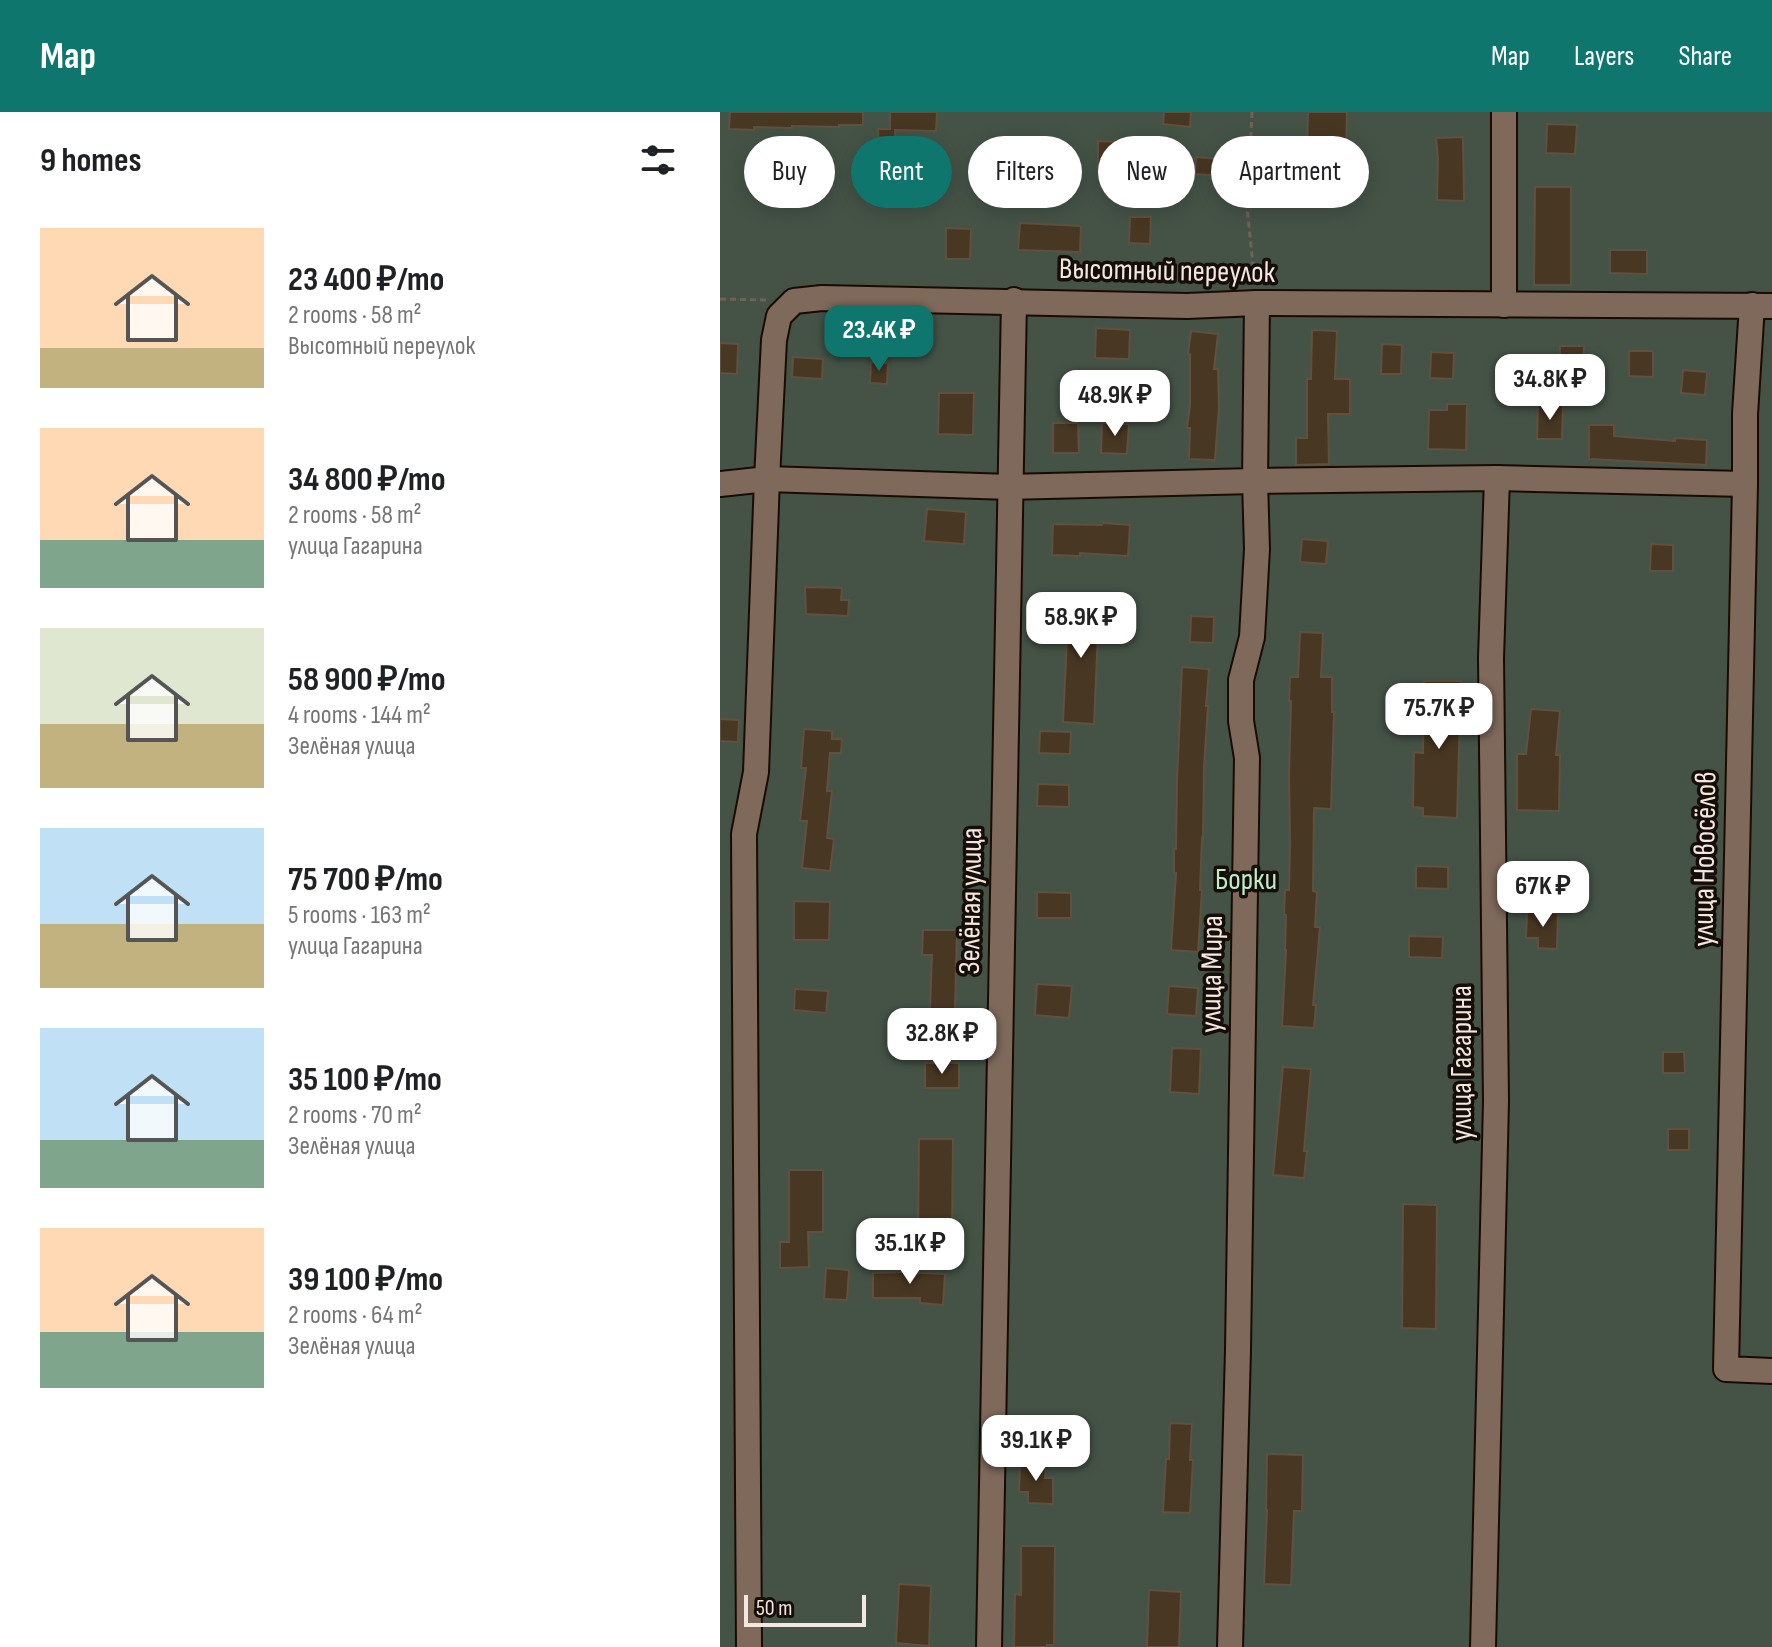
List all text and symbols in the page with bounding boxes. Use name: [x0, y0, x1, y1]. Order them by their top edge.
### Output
text: Map: [40, 34, 96, 79]
text: Map: [1491, 40, 1530, 73]
text: Layers: [1574, 40, 1634, 73]
text: Share: [1678, 40, 1732, 73]
chip: Buy: [744, 136, 835, 208]
chip: Rent: [851, 136, 952, 208]
chip: Filters: [968, 136, 1082, 208]
chip: New: [1098, 136, 1195, 208]
chip: Apartment: [1211, 136, 1369, 208]
icon: filters: [636, 138, 680, 182]
text: 9 homes: [40, 140, 141, 181]
street label: Высотный переулок: [1059, 251, 1276, 291]
text: 23 400 ₽/mo: [288, 259, 444, 300]
icon: home: [104, 260, 200, 356]
text: 2 rooms · 58 m²: [288, 300, 422, 331]
pin: 23.4K ₽: [805, 305, 953, 373]
text: 23.4K ₽: [842, 315, 916, 346]
text: Высотный переулок: [288, 331, 475, 362]
pin: 34.8K ₽: [1476, 354, 1624, 422]
text: 34.8K ₽: [1513, 364, 1587, 395]
pin: 48.9K ₽: [1041, 370, 1189, 438]
text: 48.9K ₽: [1078, 380, 1152, 411]
text: 34 800 ₽/mo: [288, 459, 445, 500]
icon: home: [104, 460, 200, 556]
text: 2 rooms · 58 m²: [288, 500, 422, 531]
text: улица Гагарина: [288, 531, 423, 562]
pin: 58.9K ₽: [1007, 592, 1155, 660]
text: 58.9K ₽: [1044, 602, 1118, 633]
text: 58 900 ₽/mo: [288, 659, 445, 700]
icon: home: [104, 660, 200, 756]
pin: 75.7K ₽: [1365, 683, 1513, 751]
text: 75.7K ₽: [1403, 693, 1475, 724]
text: 4 rooms · 144 m²: [288, 700, 431, 731]
text: Зелёная улица: [288, 731, 415, 762]
street label: улица Новосёлов: [1685, 771, 1725, 947]
street label: Зелёная улица: [952, 827, 990, 975]
text: 75 700 ₽/mo: [288, 859, 443, 900]
icon: home: [104, 860, 200, 956]
pin: 67K ₽: [1487, 861, 1599, 929]
park label: Борки: [1215, 862, 1277, 898]
text: 67K ₽: [1515, 871, 1571, 902]
text: 5 rooms · 163 m²: [288, 900, 431, 931]
street label: улица Мира: [1193, 915, 1231, 1033]
text: улица Гагарина: [288, 931, 423, 962]
street label: улица Гагарина: [1444, 985, 1480, 1141]
pin: 32.8K ₽: [868, 1008, 1016, 1076]
text: 32.8K ₽: [905, 1018, 979, 1049]
text: 35 100 ₽/mo: [288, 1059, 442, 1100]
icon: home: [104, 1060, 200, 1156]
text: 2 rooms · 70 m²: [288, 1100, 422, 1131]
text: Зелёная улица: [288, 1131, 415, 1162]
pin: 35.1K ₽: [836, 1218, 984, 1286]
text: 35.1K ₽: [874, 1228, 946, 1259]
text: 39 100 ₽/mo: [288, 1259, 443, 1300]
icon: home: [104, 1260, 200, 1356]
text: 2 rooms · 64 m²: [288, 1300, 423, 1331]
text: Зелёная улица: [288, 1331, 415, 1362]
pin: 39.1K ₽: [962, 1415, 1110, 1483]
text: 39.1K ₽: [1000, 1425, 1072, 1456]
scale bar: [744, 1591, 866, 1627]
text: 50 m: [756, 1595, 792, 1622]

